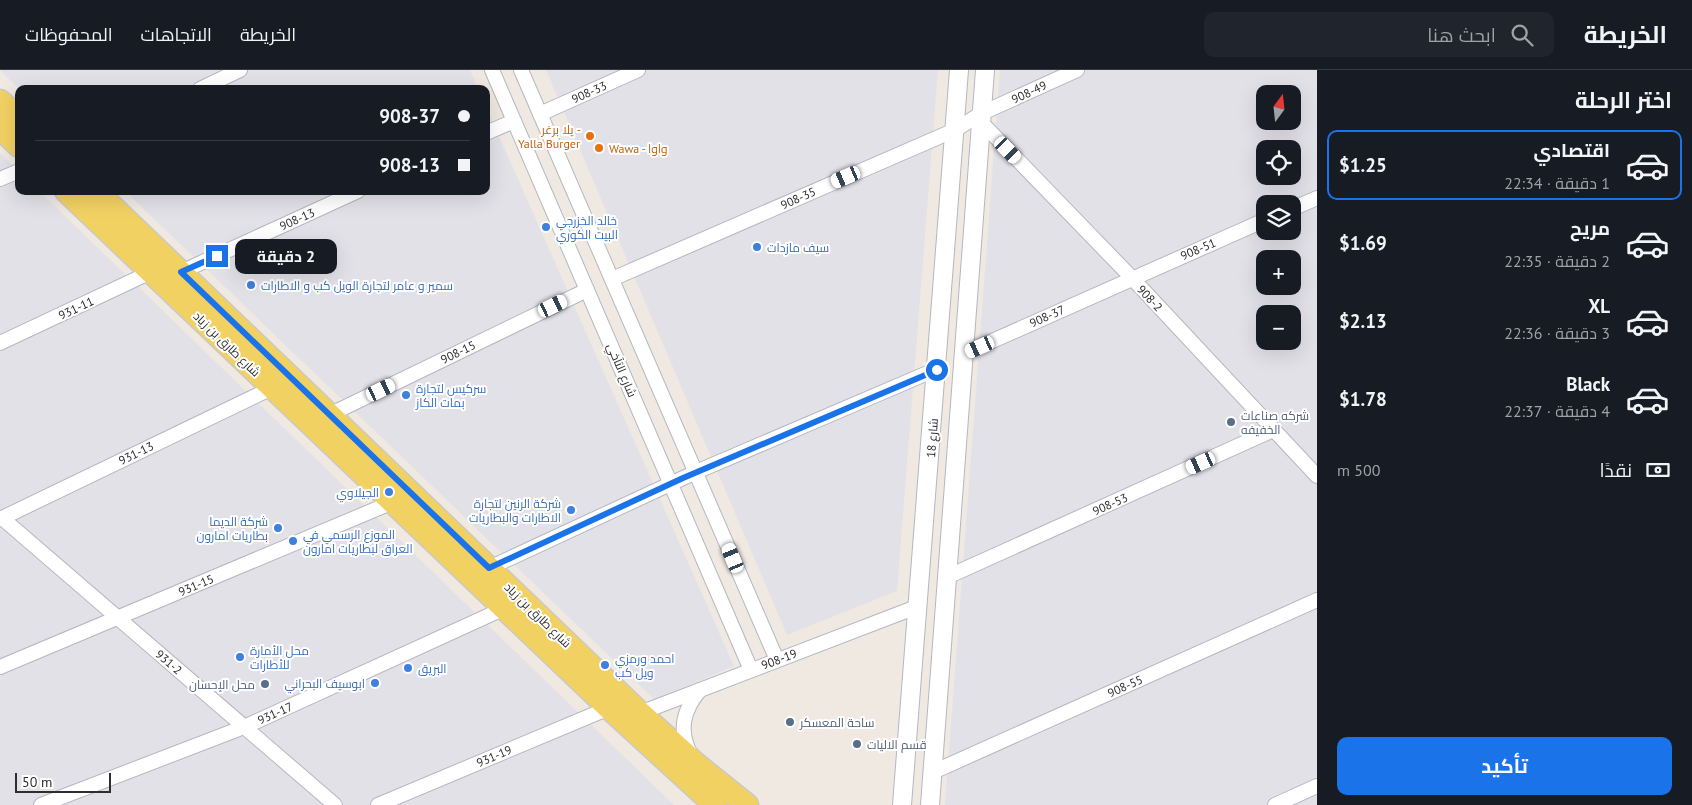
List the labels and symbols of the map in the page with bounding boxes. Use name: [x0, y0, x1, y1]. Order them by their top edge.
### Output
street label: 908-49: [1009, 77, 1049, 107]
street label: 908-33: [569, 78, 609, 106]
north arrow: [1256, 85, 1301, 130]
place label: يلا برغر - Yalla Burger: [518, 122, 581, 151]
marker: يلا برغر - Yalla Burger: [584, 130, 596, 142]
car: [992, 134, 1023, 166]
place label: Wawa - واوا: [609, 141, 668, 156]
marker: Wawa - واوا: [593, 142, 605, 154]
car: [829, 164, 862, 190]
street label: 908-35: [778, 184, 818, 212]
street label: 908-13: [277, 205, 317, 233]
place label: خالد الخزرجي البيت الكوري: [556, 213, 618, 245]
marker: خالد الخزرجي البيت الكوري: [540, 221, 552, 233]
street label: 908-51: [1178, 235, 1218, 263]
callout: 2 دقيقة: [234, 238, 337, 274]
place label: سيف مازدات: [767, 240, 829, 255]
marker: سيف مازدات: [751, 241, 763, 253]
route end: [206, 245, 228, 267]
place label: سمير و عامر لتجارة الويل كب و الاطارات: [261, 278, 453, 293]
marker: سمير و عامر لتجارة الويل كب و الاطارات: [245, 279, 257, 291]
street label: 908-2: [1134, 282, 1166, 314]
street label: 931-11: [56, 293, 96, 323]
car: [536, 293, 569, 319]
street label: 908-37: [1027, 302, 1067, 330]
street label: شارع طارق بن زياد: [190, 308, 264, 380]
car: [963, 334, 996, 360]
street label: 908-15: [438, 337, 478, 367]
street label: شارع التآخي: [601, 341, 640, 401]
route start: [926, 359, 948, 381]
car: [364, 377, 397, 403]
place label: سركيس لتجارة بمات الكاز: [415, 381, 486, 410]
marker: سركيس لتجارة بمات الكاز: [400, 389, 412, 401]
place label: شركه صناعات الخفيفه: [1241, 408, 1309, 437]
marker: شركه صناعات الخفيفه: [1225, 416, 1237, 428]
street label: شارع 18: [923, 418, 942, 458]
street label: 931-13: [116, 438, 156, 468]
car: [1184, 450, 1217, 476]
place label: الجيلاوي: [336, 485, 379, 503]
marker: الجيلاوي: [383, 486, 395, 498]
street label: 908-53: [1090, 490, 1130, 518]
place label: شركة الرنين لتجارة الاطارات والبطاريات: [469, 496, 561, 525]
marker: شركة الرنين لتجارة الاطارات والبطاريات: [565, 504, 577, 516]
place label: شركة الديما بطاريات امارون: [197, 514, 268, 543]
marker: شركة الديما بطاريات امارون: [272, 522, 284, 534]
place label: الموزع الرسمي في العراق لبطاريات امارون: [303, 527, 413, 556]
marker: الموزع الرسمي في العراق لبطاريات امارون: [287, 535, 299, 547]
car: [720, 541, 745, 575]
street label: 931-15: [176, 571, 216, 599]
street label: شارع طارق بن زياد: [501, 579, 575, 651]
place label: محل الأمارة للأطارات: [250, 643, 309, 672]
street label: 908-19: [759, 645, 799, 673]
street label: 931-2: [153, 646, 185, 678]
marker: محل الأمارة للأطارات: [234, 651, 246, 663]
place label: احمد ورمزي ويل كب: [615, 651, 674, 680]
marker: احمد ورمزي ويل كب: [599, 659, 611, 671]
place label: البريق: [418, 661, 447, 676]
marker: البريق: [402, 662, 414, 674]
street label: 908-55: [1105, 672, 1145, 700]
place label: ابوسيف البحراني: [284, 676, 365, 694]
place label: محل الإحسان: [189, 677, 255, 692]
marker: ابوسيف البحراني: [369, 677, 381, 689]
marker: محل الإحسان: [259, 678, 271, 690]
street label: 931-17: [255, 699, 295, 727]
place label: ساحة المعسكر: [799, 715, 874, 730]
marker: ساحة المعسكر: [784, 716, 796, 728]
place label: قسم الاليات: [867, 737, 927, 753]
marker: قسم الاليات: [851, 738, 863, 750]
street label: 931-19: [474, 742, 514, 770]
scale bar: [15, 770, 111, 793]

